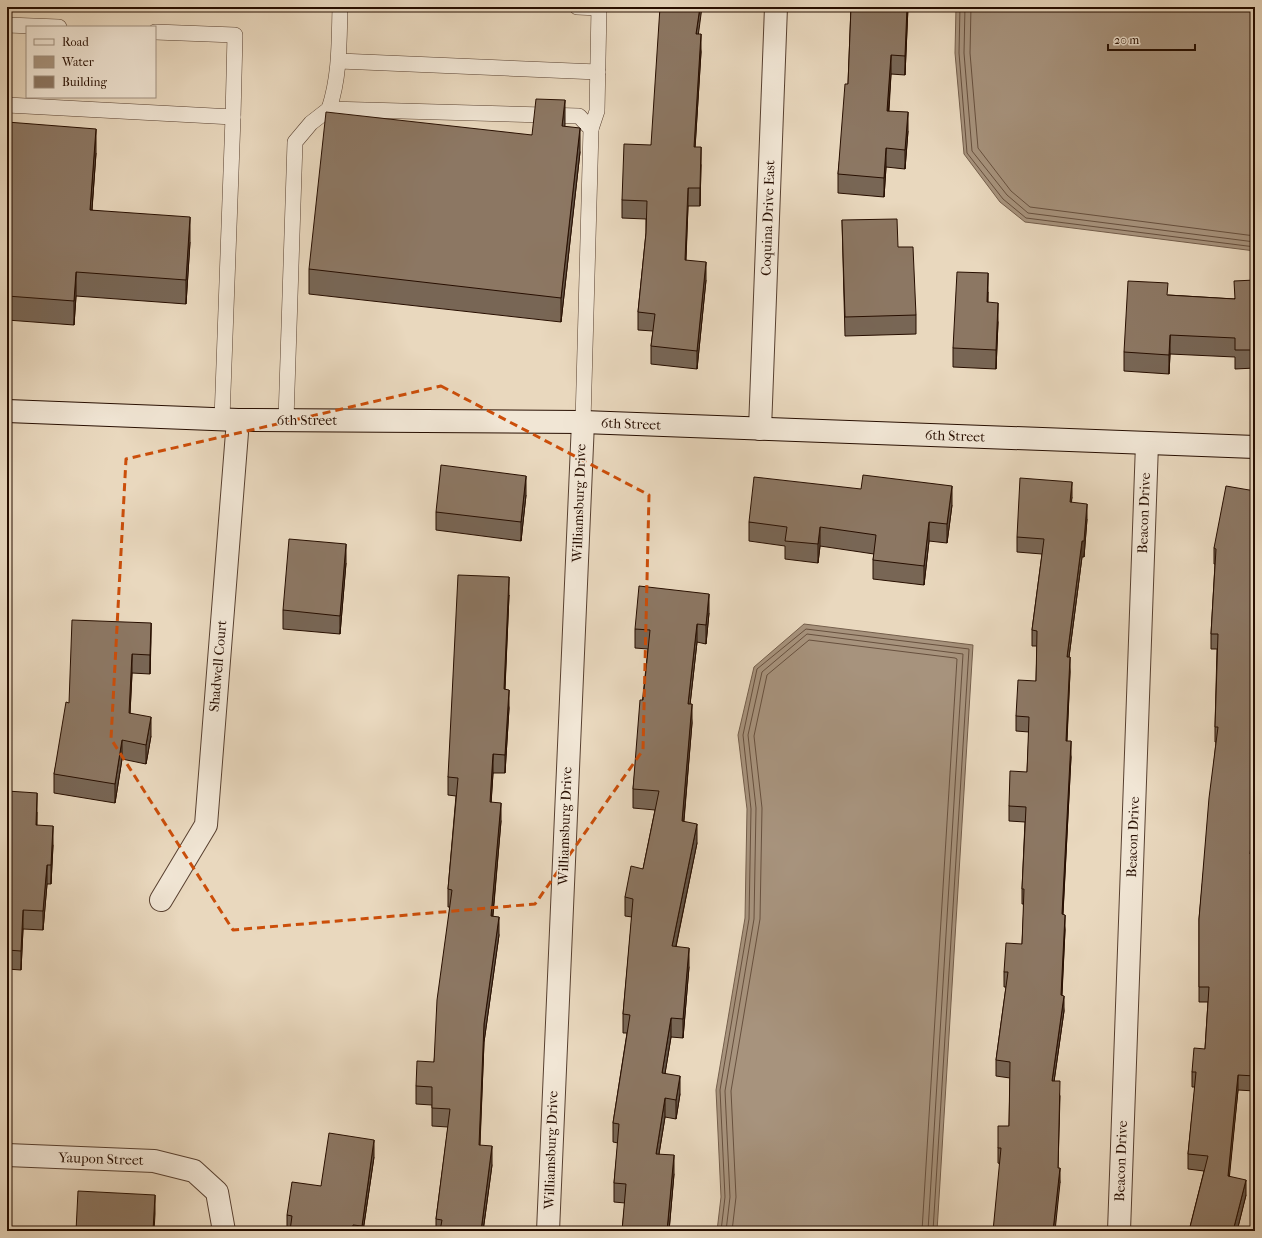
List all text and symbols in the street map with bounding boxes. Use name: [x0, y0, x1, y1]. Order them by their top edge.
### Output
legend: [26, 26, 156, 98]
scale bar: [1108, 26, 1195, 52]
text: 20 m: [1114, 33, 1139, 47]
text: Road: [62, 35, 89, 49]
text: Water: [61, 55, 95, 69]
text: Building: [62, 75, 107, 89]
street label: Coquina Drive East: [757, 160, 779, 276]
street label: 6th Street: [277, 412, 337, 429]
street label: 6th Street: [601, 414, 661, 434]
street label: 6th Street: [925, 426, 985, 446]
street label: Williamsburg Drive: [568, 443, 590, 564]
street label: Beacon Drive: [1134, 472, 1154, 554]
street label: Shadwell Court: [206, 619, 230, 713]
street label: Williamsburg Drive: [554, 766, 576, 887]
street label: Beacon Drive: [1123, 796, 1143, 878]
street label: Williamsburg Drive: [540, 1090, 562, 1211]
street label: Beacon Drive: [1111, 1120, 1131, 1202]
street label: Yaupon Street: [57, 1149, 144, 1169]

